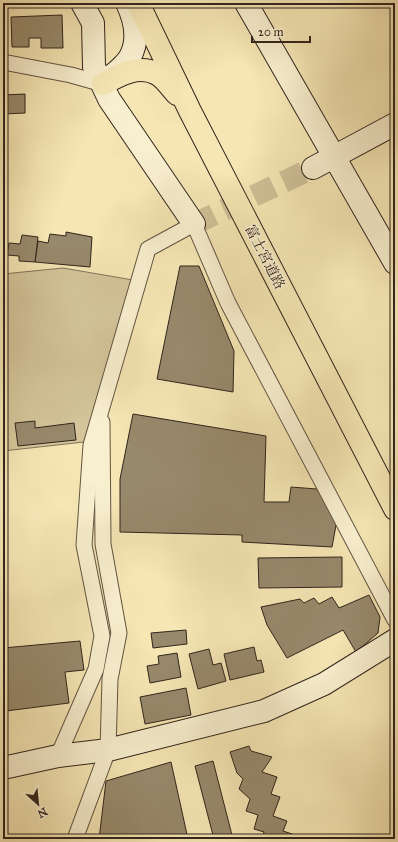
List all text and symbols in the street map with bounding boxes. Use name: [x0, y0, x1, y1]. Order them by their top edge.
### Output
scale bar: [252, 18, 310, 44]
text: 20 m: [258, 25, 284, 39]
street label: 富士宮道路: [242, 222, 288, 292]
north arrow: [18, 784, 58, 824]
text: N: [35, 805, 49, 821]

